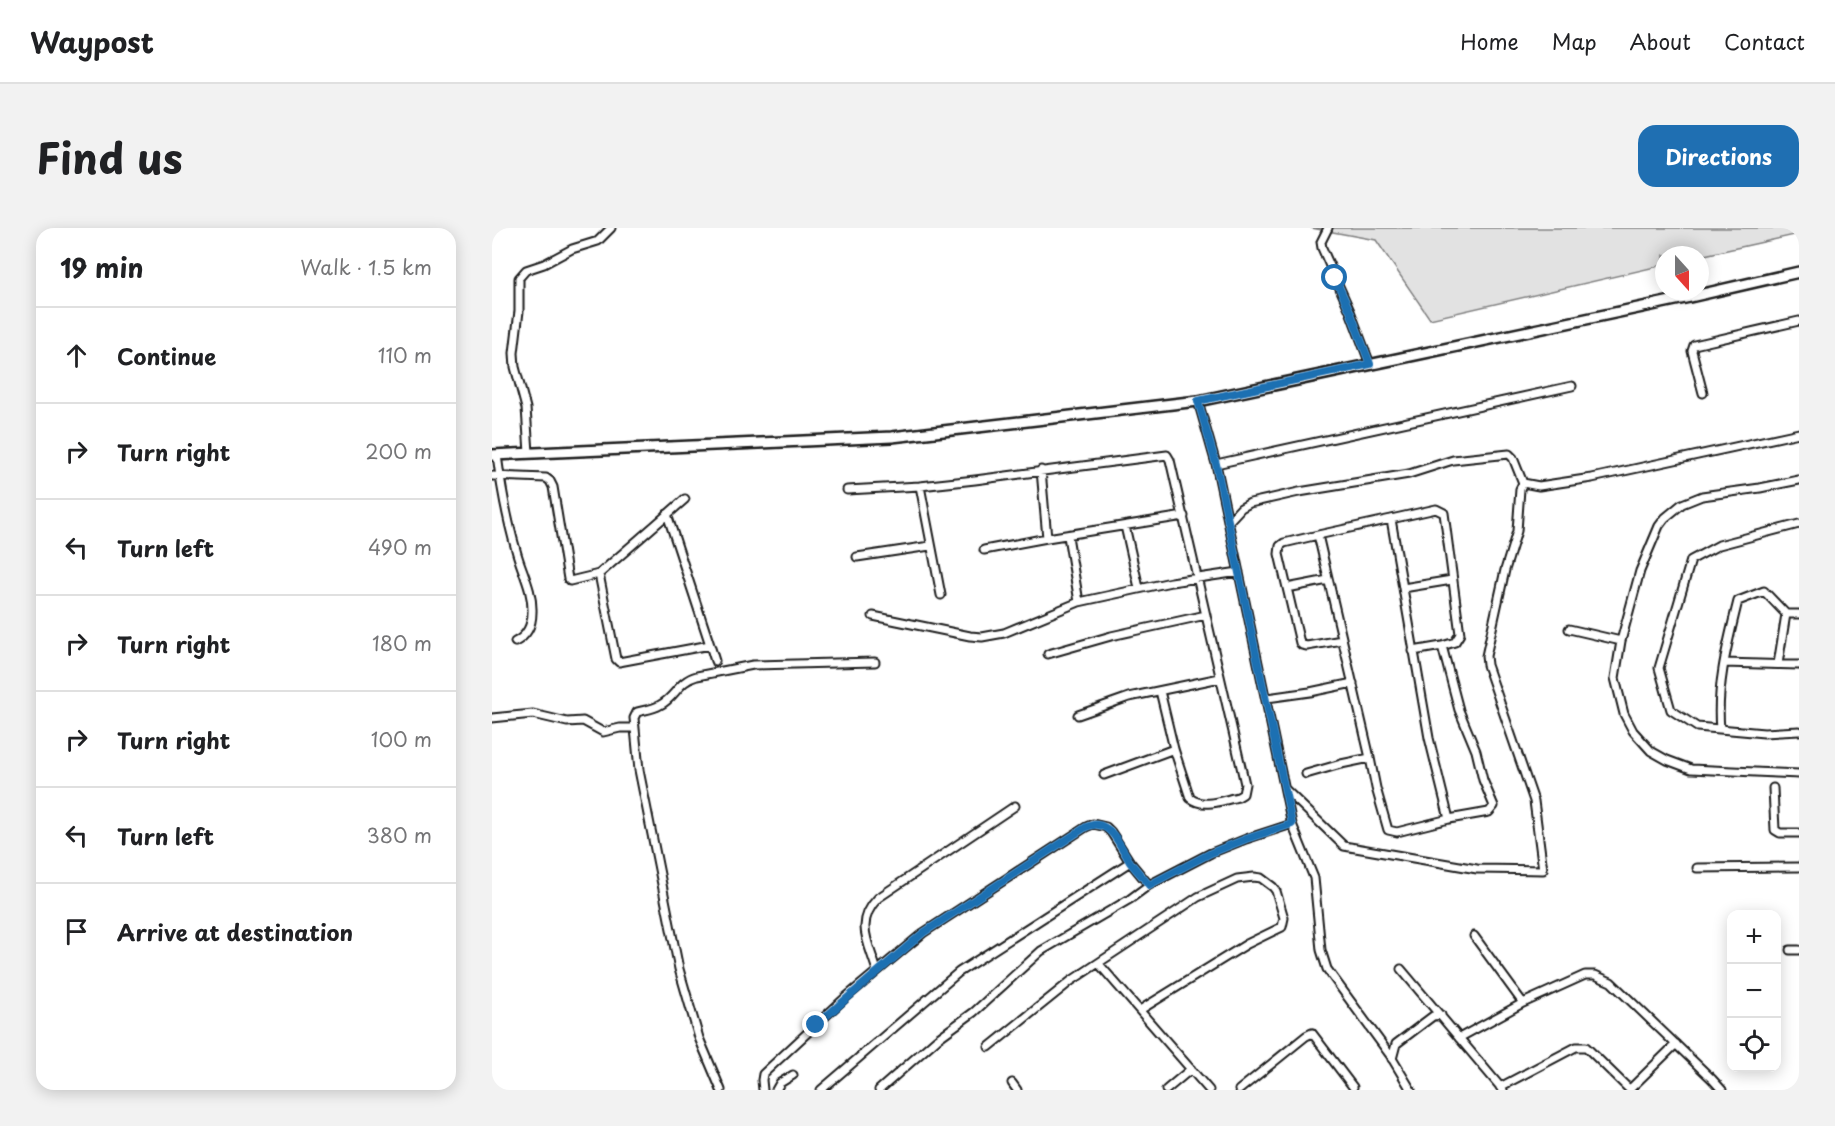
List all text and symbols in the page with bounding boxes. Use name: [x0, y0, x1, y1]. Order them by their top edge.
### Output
text: Waypost: [30, 20, 154, 63]
text: Home: [1460, 25, 1519, 57]
text: Map: [1552, 25, 1597, 57]
text: About: [1630, 25, 1691, 57]
text: Contact: [1724, 25, 1805, 57]
text: Find us: [36, 125, 183, 188]
button: Directions: [1638, 125, 1799, 187]
north arrow: [1655, 246, 1709, 300]
text: 19 min: [60, 248, 143, 287]
text: Walk · 1.5 km: [300, 252, 432, 282]
route start: [1321, 264, 1347, 290]
icon: ahead: [60, 339, 93, 372]
text: Continue: [117, 339, 216, 372]
text: 110 m: [378, 340, 432, 370]
icon: right: [60, 435, 93, 468]
text: Turn right: [117, 435, 230, 468]
text: 200 m: [365, 436, 432, 466]
icon: left: [60, 531, 93, 564]
text: Turn left: [117, 531, 214, 564]
text: 490 m: [368, 532, 432, 562]
icon: right: [60, 627, 93, 660]
text: Turn right: [117, 627, 230, 660]
text: 180 m: [372, 628, 432, 658]
icon: right: [60, 723, 93, 756]
text: Turn right: [117, 723, 230, 756]
text: 100 m: [371, 724, 432, 754]
icon: left: [60, 819, 93, 852]
text: Turn left: [117, 819, 214, 852]
text: 380 m: [366, 820, 432, 850]
map controls: [1727, 910, 1781, 1072]
button: +: [1727, 910, 1781, 964]
icon: arrive: [60, 915, 93, 948]
text: Arrive at destination: [117, 915, 353, 948]
button: −: [1727, 964, 1781, 1018]
route end: [802, 1011, 828, 1037]
button: locate: [1727, 1018, 1781, 1072]

